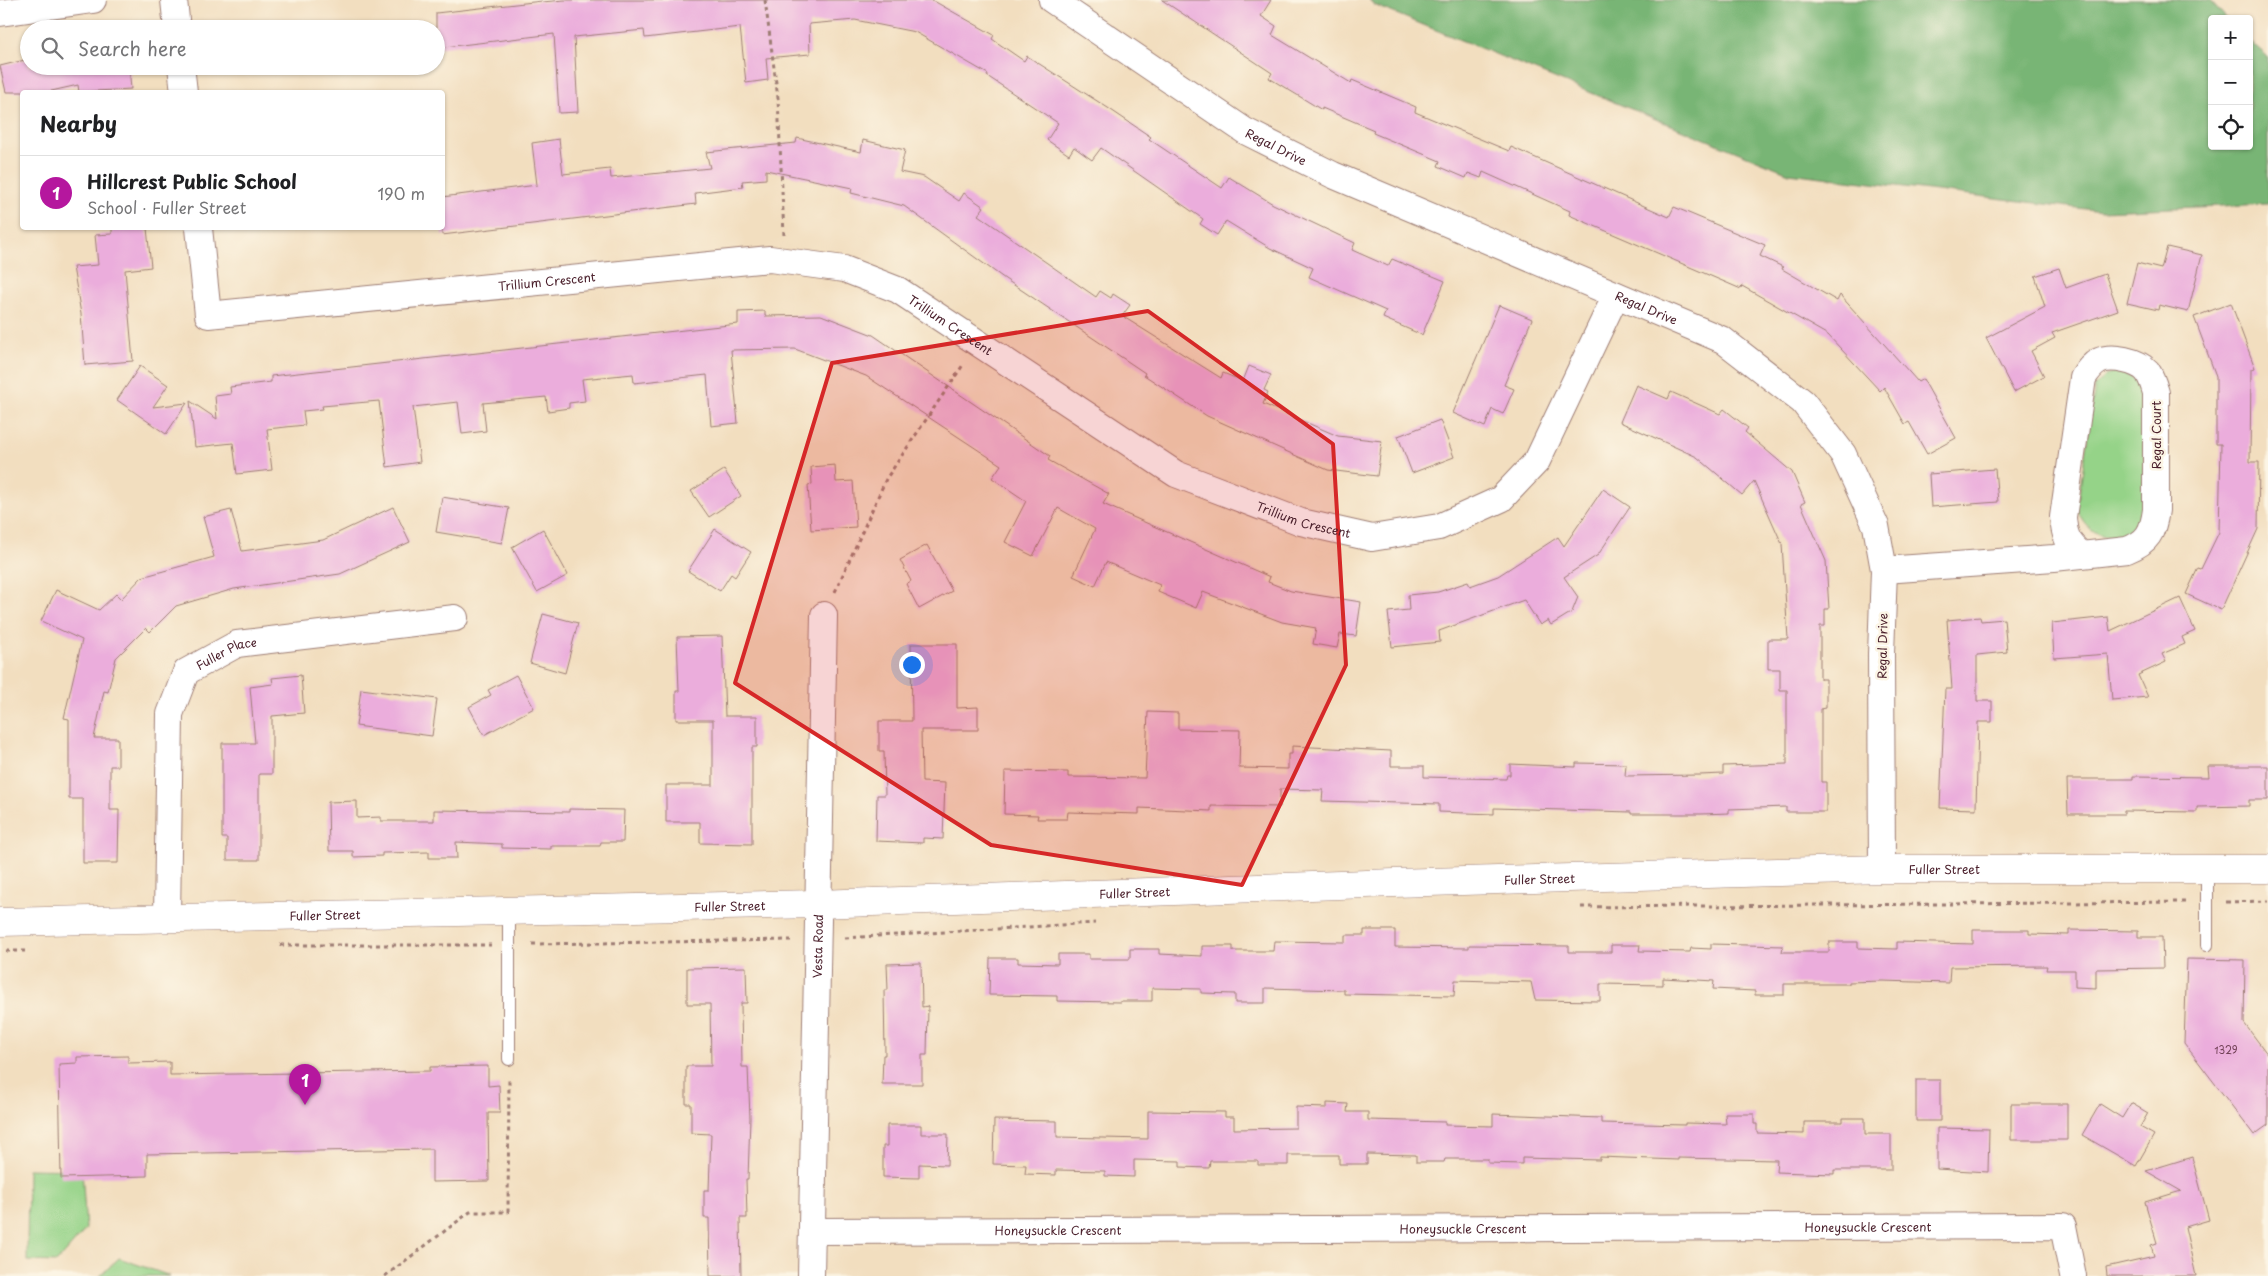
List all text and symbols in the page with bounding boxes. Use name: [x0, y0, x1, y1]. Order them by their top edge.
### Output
map controls: [2208, 15, 2253, 150]
button: +: [2208, 15, 2253, 60]
search box: [20, 20, 445, 75]
icon: search: [38, 34, 66, 62]
text: Search here: [78, 34, 187, 62]
button: −: [2208, 60, 2253, 105]
button: locate: [2208, 105, 2253, 150]
text: Nearby: [40, 107, 117, 139]
street label: Regal Drive: [1242, 124, 1310, 169]
text: Hillcrest Public School: [87, 167, 297, 195]
text: 1: [52, 181, 60, 205]
text: 190 m: [377, 181, 425, 205]
text: School · Fuller Street: [87, 195, 246, 219]
street label: Trillium Crescent: [497, 267, 596, 295]
street label: Regal Drive: [1612, 286, 1680, 329]
street label: Trillium Crescent: [905, 290, 996, 359]
street label: Regal Court: [2147, 401, 2165, 469]
street label: Trillium Crescent: [1254, 497, 1353, 542]
street label: Regal Drive: [1872, 613, 1892, 679]
street label: Fuller Place: [192, 633, 258, 674]
your location: [899, 652, 925, 678]
street label: Fuller Street: [1909, 860, 1980, 878]
street label: Fuller Street: [1503, 869, 1575, 889]
street label: Fuller Street: [1099, 882, 1171, 903]
street label: Fuller Street: [694, 896, 766, 916]
street label: Fuller Street: [289, 905, 361, 925]
street label: Vesta Road: [808, 914, 827, 978]
house number: 1329: [2214, 1042, 2238, 1057]
pin: 1: [289, 1064, 321, 1105]
street label: Honeysuckle Crescent: [1805, 1218, 1932, 1236]
street label: Honeysuckle Crescent: [1400, 1219, 1527, 1238]
street label: Honeysuckle Crescent: [995, 1221, 1122, 1239]

